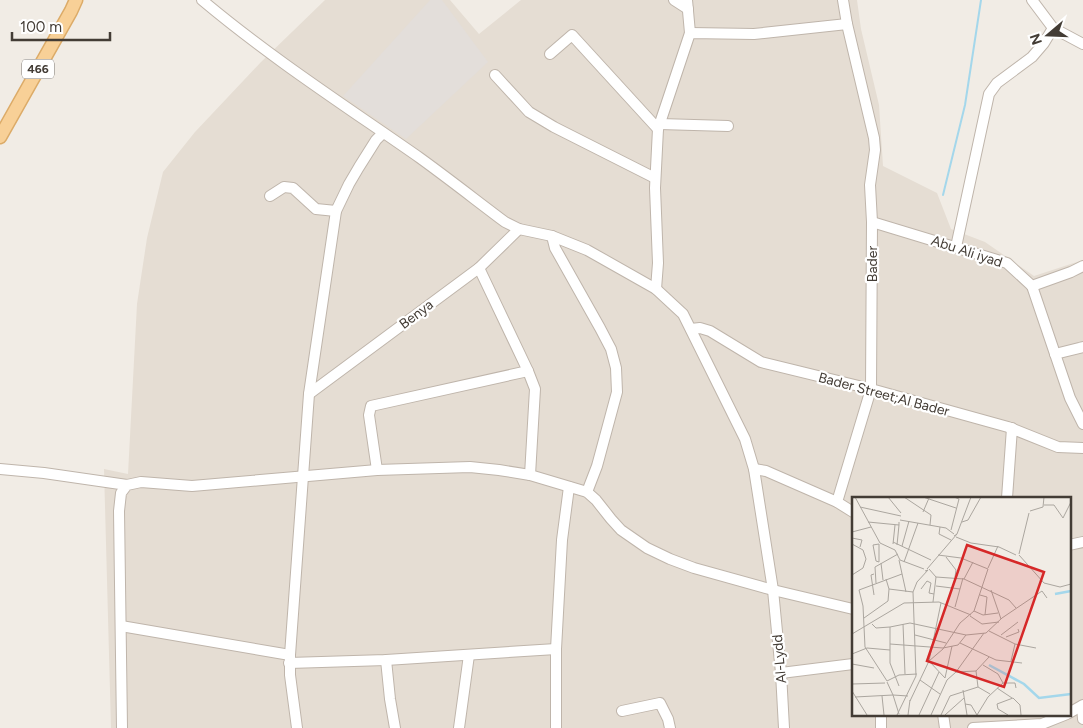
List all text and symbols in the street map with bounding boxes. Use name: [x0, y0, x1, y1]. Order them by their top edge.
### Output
scale bar: [12, 10, 110, 42]
north arrow: [1023, 10, 1073, 60]
text: 100 m: [20, 18, 62, 36]
text: N: [1026, 31, 1046, 47]
road number: 466: [22, 60, 54, 78]
street label: Abu Ali iyad: [929, 232, 1005, 271]
street label: Bader: [864, 246, 881, 282]
street label: Benya: [396, 296, 437, 333]
street label: Bader Street;Al Bader: [817, 369, 951, 420]
inset map: [852, 497, 1070, 716]
street label: Al-Lydd: [769, 634, 790, 684]

